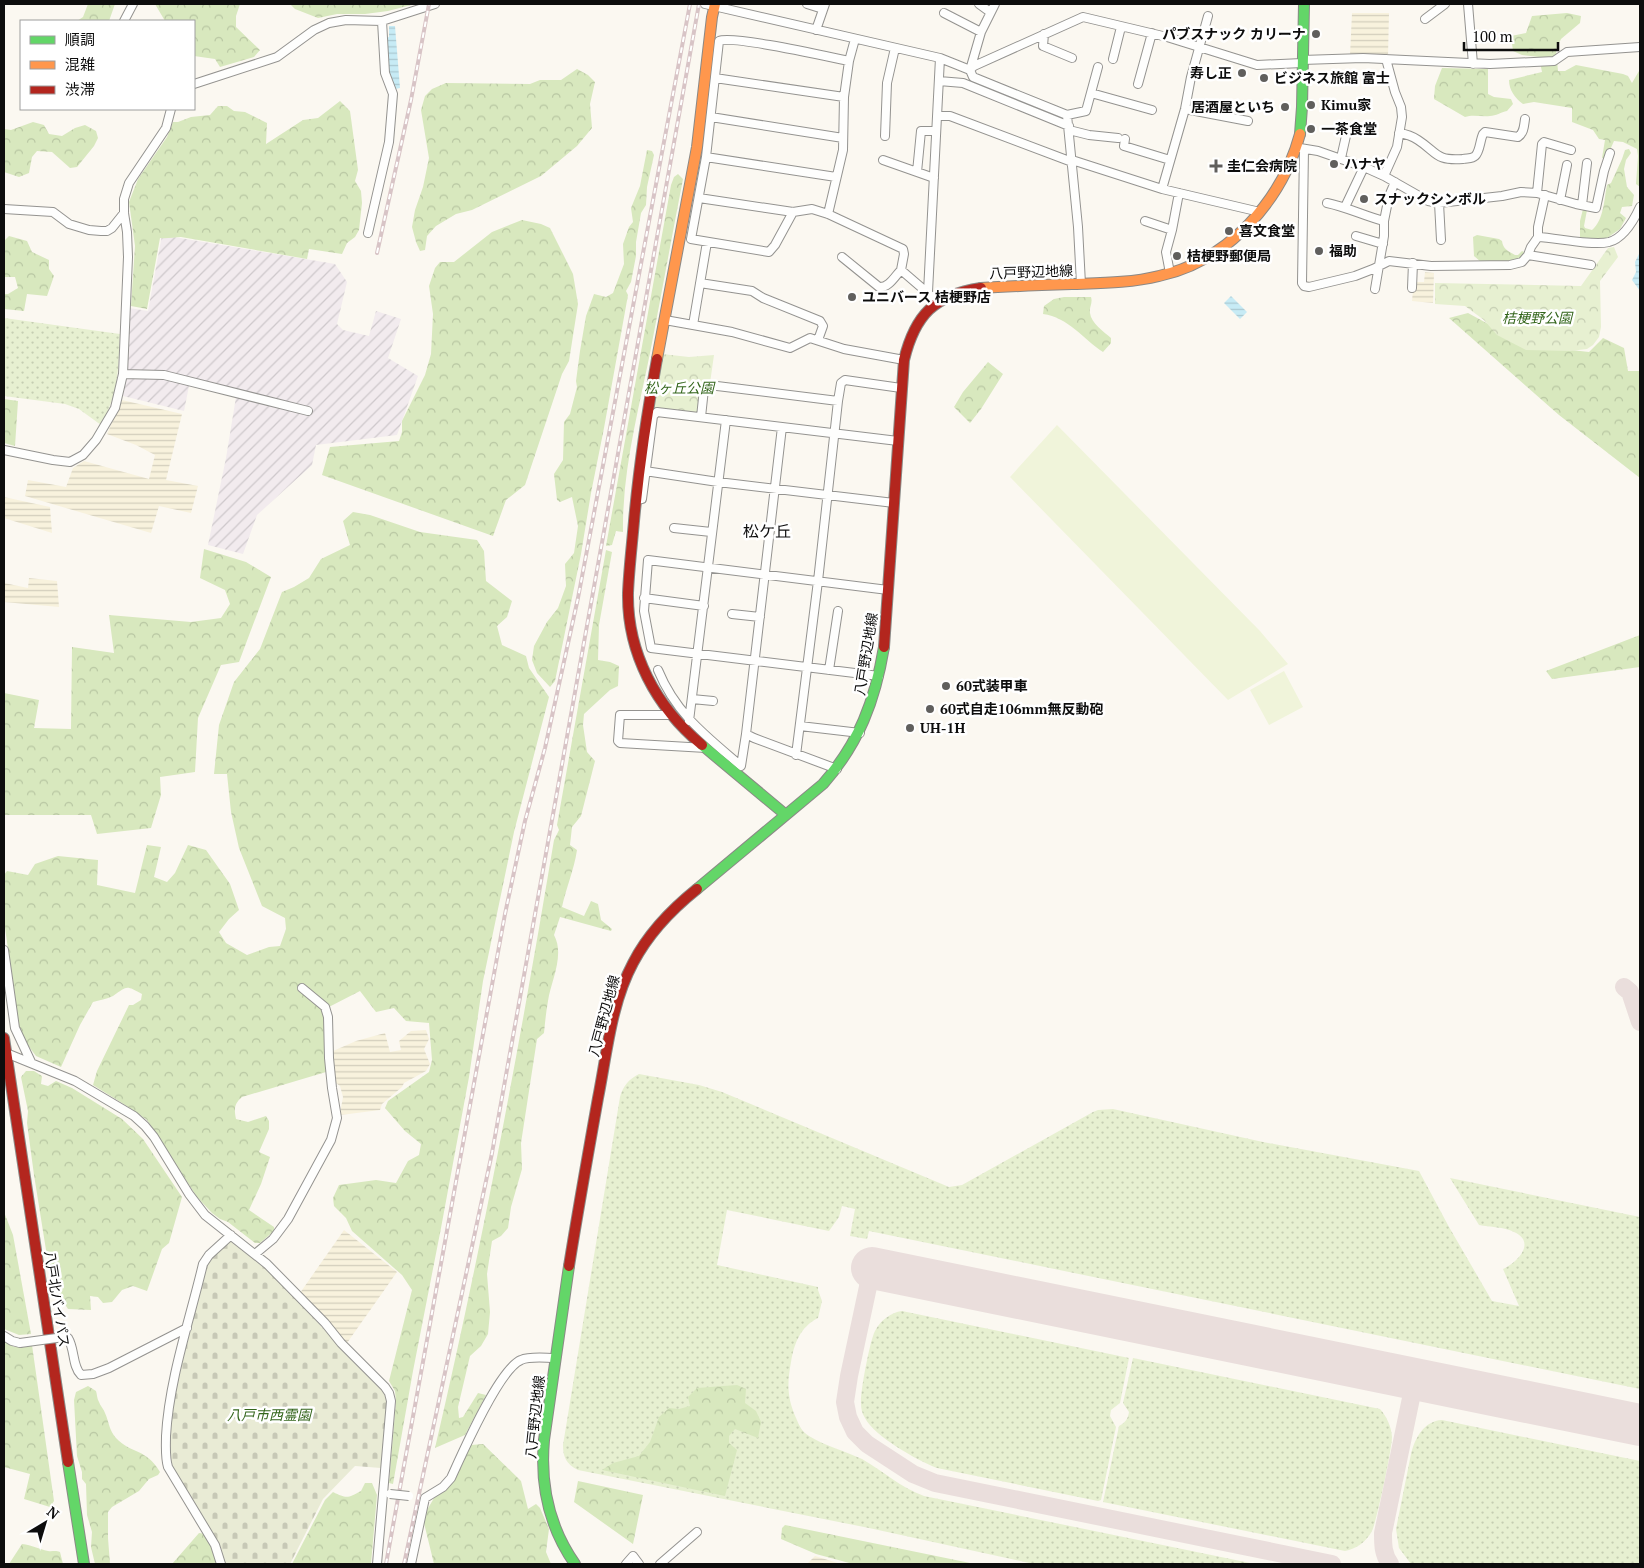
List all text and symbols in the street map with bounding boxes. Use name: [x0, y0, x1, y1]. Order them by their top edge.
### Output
legend: [20, 20, 195, 110]
scale bar: [1464, 20, 1558, 52]
place label: パブスナック カリーナ: [1162, 24, 1306, 43]
text: 100 m: [1472, 26, 1513, 46]
marker: パブスナック カリーナ: [1310, 28, 1322, 40]
text: 順調: [65, 29, 95, 49]
text: 混雑: [65, 54, 95, 74]
place label: 寿し正: [1190, 63, 1232, 82]
marker: 寿し正: [1236, 67, 1248, 79]
place label: ビジネス旅館 富士: [1274, 68, 1390, 87]
marker: ビジネス旅館 富士: [1258, 72, 1270, 84]
text: 渋滞: [65, 79, 95, 99]
place label: Kimu家: [1321, 95, 1371, 114]
place label: 居酒屋といち: [1191, 97, 1275, 116]
marker: Kimu家: [1305, 99, 1317, 111]
marker: 居酒屋といち: [1279, 101, 1291, 113]
place label: 一茶食堂: [1321, 119, 1377, 138]
marker: 一茶食堂: [1305, 123, 1317, 135]
place label: ハナヤ: [1344, 154, 1386, 173]
place label: 圭仁会病院: [1227, 156, 1297, 175]
marker: ハナヤ: [1328, 158, 1340, 170]
marker: 圭仁会病院: [1209, 159, 1223, 173]
place label: スナックシンボル: [1374, 189, 1486, 208]
marker: スナックシンボル: [1358, 193, 1370, 205]
place label: 喜文食堂: [1239, 221, 1295, 240]
marker: 喜文食堂: [1223, 225, 1235, 237]
place label: 福助: [1329, 241, 1357, 260]
marker: 福助: [1313, 245, 1325, 257]
place label: 桔梗野郵便局: [1187, 246, 1271, 265]
marker: 桔梗野郵便局: [1171, 250, 1183, 262]
street label: 八戸野辺地線: [989, 261, 1073, 282]
place label: ユニバース 桔梗野店: [862, 287, 991, 306]
marker: ユニバース 桔梗野店: [846, 291, 858, 303]
park label: 桔梗野公園: [1502, 308, 1574, 327]
park label: 松ヶ丘公園: [644, 378, 716, 397]
district label: 松ケ丘: [743, 520, 791, 542]
street label: 八戸野辺地線: [850, 611, 881, 697]
place label: 60式装甲車: [956, 676, 1028, 695]
marker: 60式装甲車: [940, 680, 952, 692]
place label: 60式自走106mm無反動砲: [940, 699, 1103, 718]
marker: 60式自走106mm無反動砲: [924, 703, 936, 715]
place label: UH-1H: [920, 718, 965, 737]
marker: UH-1H: [904, 722, 916, 734]
street label: 八戸野辺地線: [583, 973, 624, 1059]
street label: 八戸北バイパス: [40, 1249, 75, 1349]
street label: 八戸野辺地線: [521, 1374, 548, 1460]
park label: 八戸市西霊園: [227, 1405, 313, 1424]
north arrow: [20, 1498, 70, 1548]
text: N: [43, 1502, 64, 1523]

